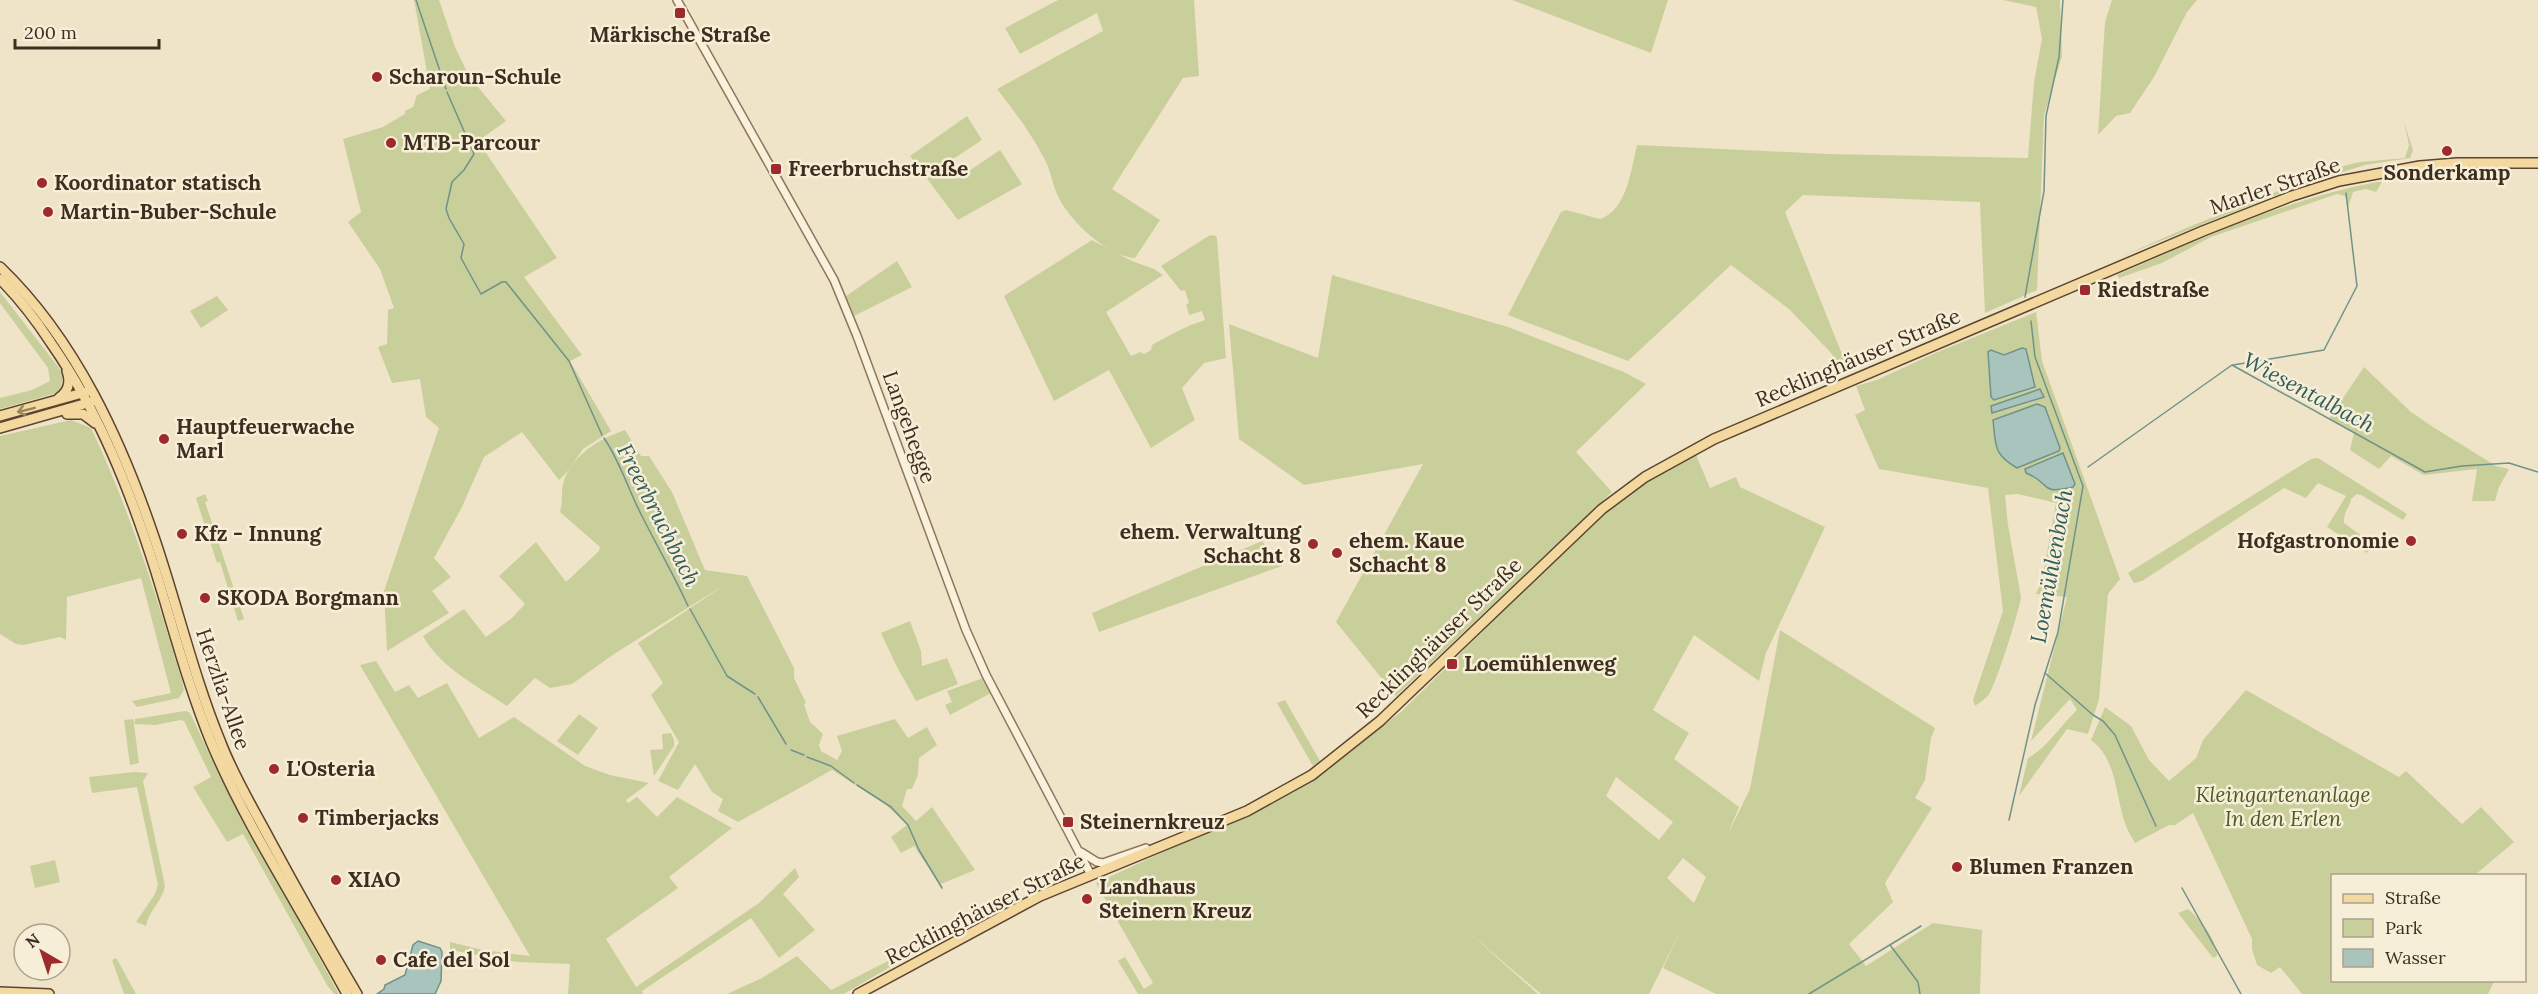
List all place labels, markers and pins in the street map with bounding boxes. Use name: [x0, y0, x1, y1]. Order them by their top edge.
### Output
marker: Märkische Straße: [673, 6, 687, 20]
place label: Märkische Straße: [590, 21, 770, 48]
place label: Scharoun-Schule: [389, 63, 561, 90]
marker: Scharoun-Schule: [370, 70, 384, 84]
place label: MTB-Parcour: [403, 129, 540, 156]
marker: MTB-Parcour: [384, 136, 398, 150]
marker: Sonderkamp: [2440, 144, 2454, 158]
place label: Freerbruchstraße: [788, 155, 968, 182]
place label: Sonderkamp: [2384, 159, 2510, 186]
marker: Freerbruchstraße: [769, 162, 783, 176]
place label: Koordinator statisch: [54, 169, 261, 196]
marker: Koordinator statisch: [35, 176, 49, 190]
place label: Martin-Buber-Schule: [60, 198, 276, 225]
marker: Martin-Buber-Schule: [41, 205, 55, 219]
place label: Riedstraße: [2097, 276, 2209, 303]
marker: Riedstraße: [2078, 283, 2092, 297]
place label: Hauptfeuerwache Marl: [176, 413, 355, 464]
marker: Hauptfeuerwache Marl: [157, 432, 171, 446]
place label: ehem. Verwaltung Schacht 8: [1120, 518, 1302, 569]
place label: Kfz - Innung: [194, 520, 322, 547]
marker: Kfz - Innung: [175, 527, 189, 541]
place label: ehem. Kaue Schacht 8: [1349, 527, 1465, 578]
place label: Hofgastronomie: [2237, 527, 2399, 554]
marker: Hofgastronomie: [2404, 534, 2418, 548]
marker: ehem. Verwaltung Schacht 8: [1306, 537, 1320, 551]
marker: ehem. Kaue Schacht 8: [1330, 546, 1344, 560]
place label: SKODA Borgmann: [217, 584, 399, 611]
marker: SKODA Borgmann: [198, 591, 212, 605]
place label: Loemühlenweg: [1464, 650, 1617, 677]
marker: Loemühlenweg: [1445, 657, 1459, 671]
place label: L'Osteria: [286, 755, 375, 782]
marker: L'Osteria: [267, 762, 281, 776]
place label: Timberjacks: [315, 804, 439, 831]
place label: Steinernkreuz: [1080, 808, 1225, 835]
marker: Timberjacks: [296, 811, 310, 825]
marker: Steinernkreuz: [1061, 815, 1075, 829]
place label: Blumen Franzen: [1969, 853, 2133, 880]
marker: Blumen Franzen: [1950, 860, 1964, 874]
place label: XIAO: [348, 866, 401, 893]
marker: XIAO: [329, 873, 343, 887]
place label: Landhaus Steinern Kreuz: [1099, 873, 1252, 924]
marker: Landhaus Steinern Kreuz: [1080, 892, 1094, 906]
place label: Cafe del Sol: [393, 946, 510, 973]
marker: Cafe del Sol: [374, 953, 388, 967]

